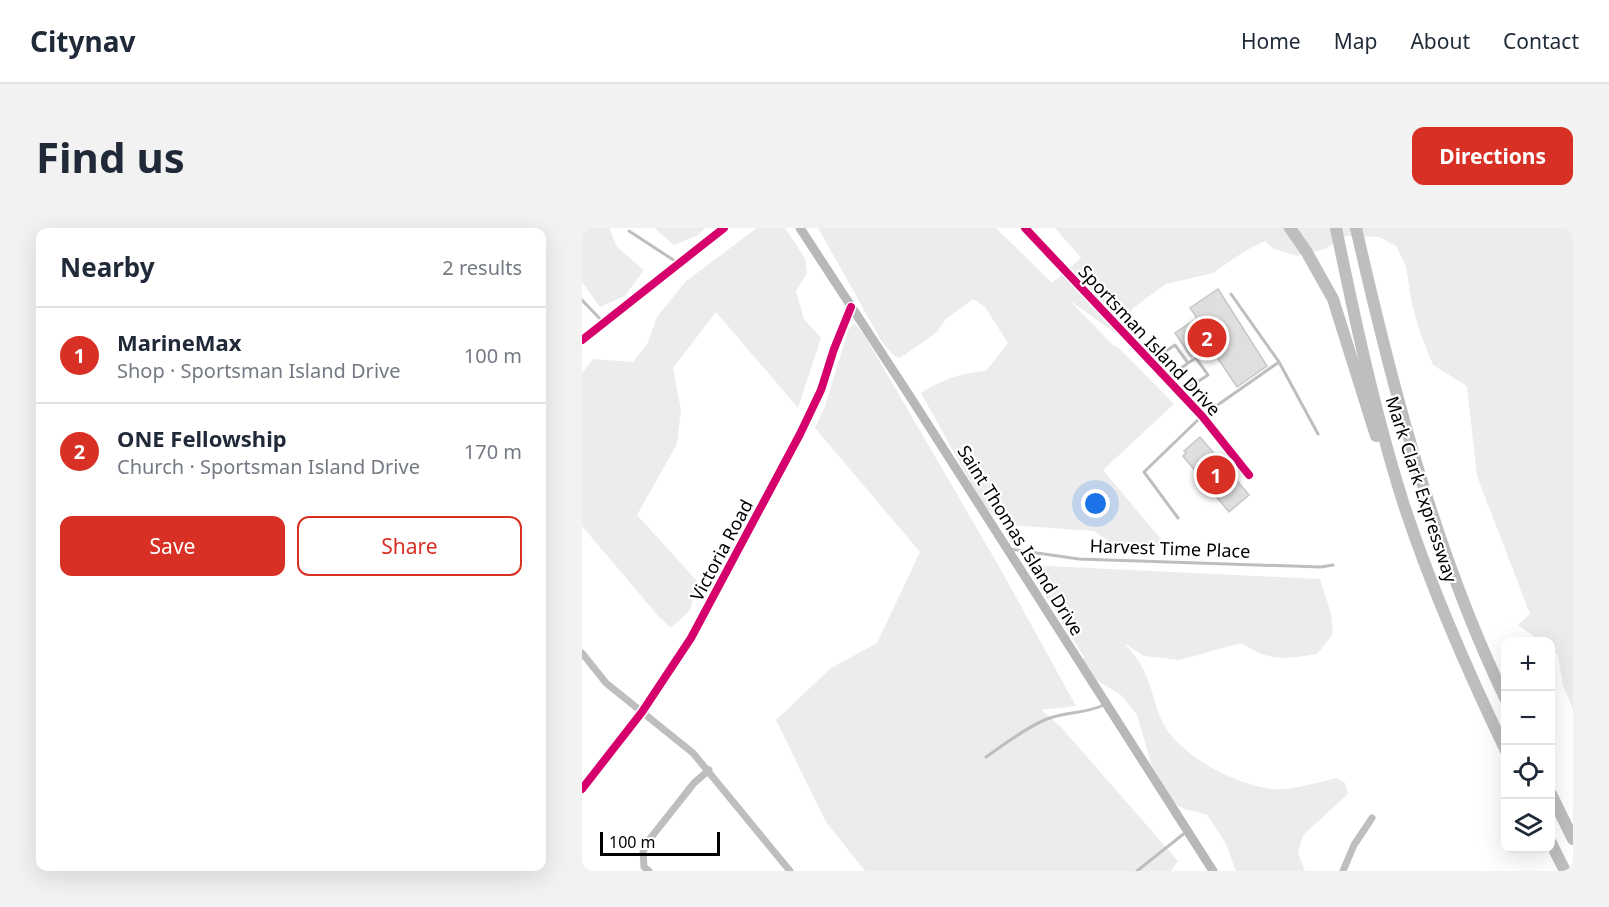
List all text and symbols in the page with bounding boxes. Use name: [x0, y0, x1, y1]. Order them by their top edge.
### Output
text: Citynav: [30, 22, 135, 60]
text: Home: [1241, 27, 1301, 55]
text: Map: [1334, 27, 1377, 55]
text: About: [1410, 27, 1470, 55]
text: Contact: [1503, 27, 1579, 55]
button: Directions: [1412, 127, 1573, 185]
text: Find us: [36, 128, 185, 185]
text: Nearby: [60, 249, 155, 285]
text: 2 results: [442, 254, 522, 281]
street label: Sportsman Island Drive: [1074, 259, 1226, 421]
pin: 2: [1188, 316, 1226, 360]
text: MarineMax: [117, 327, 241, 357]
text: 1: [74, 342, 85, 369]
text: 100 m: [464, 342, 522, 369]
text: Shop · Sportsman Island Drive: [117, 357, 400, 384]
street label: Mark Clark Expressway: [1381, 393, 1464, 586]
text: ONE Fellowship: [117, 423, 287, 453]
text: 2: [74, 438, 85, 465]
text: 170 m: [464, 438, 522, 465]
street label: Saint Thomas Island Drive: [953, 440, 1089, 640]
pin: 1: [1196, 452, 1236, 498]
text: Church · Sportsman Island Drive: [117, 453, 420, 480]
your location: [1081, 489, 1110, 518]
street label: Victoria Road: [684, 495, 758, 605]
button: Save: [60, 516, 285, 576]
button: Share: [297, 516, 522, 576]
street label: Harvest Time Place: [1089, 533, 1251, 563]
map controls: [1501, 637, 1555, 853]
button: +: [1501, 637, 1555, 691]
button: −: [1501, 691, 1555, 745]
button: locate: [1501, 745, 1555, 799]
button: layers: [1501, 799, 1555, 853]
scale bar: [600, 829, 720, 856]
text: 100 m: [609, 831, 656, 853]

